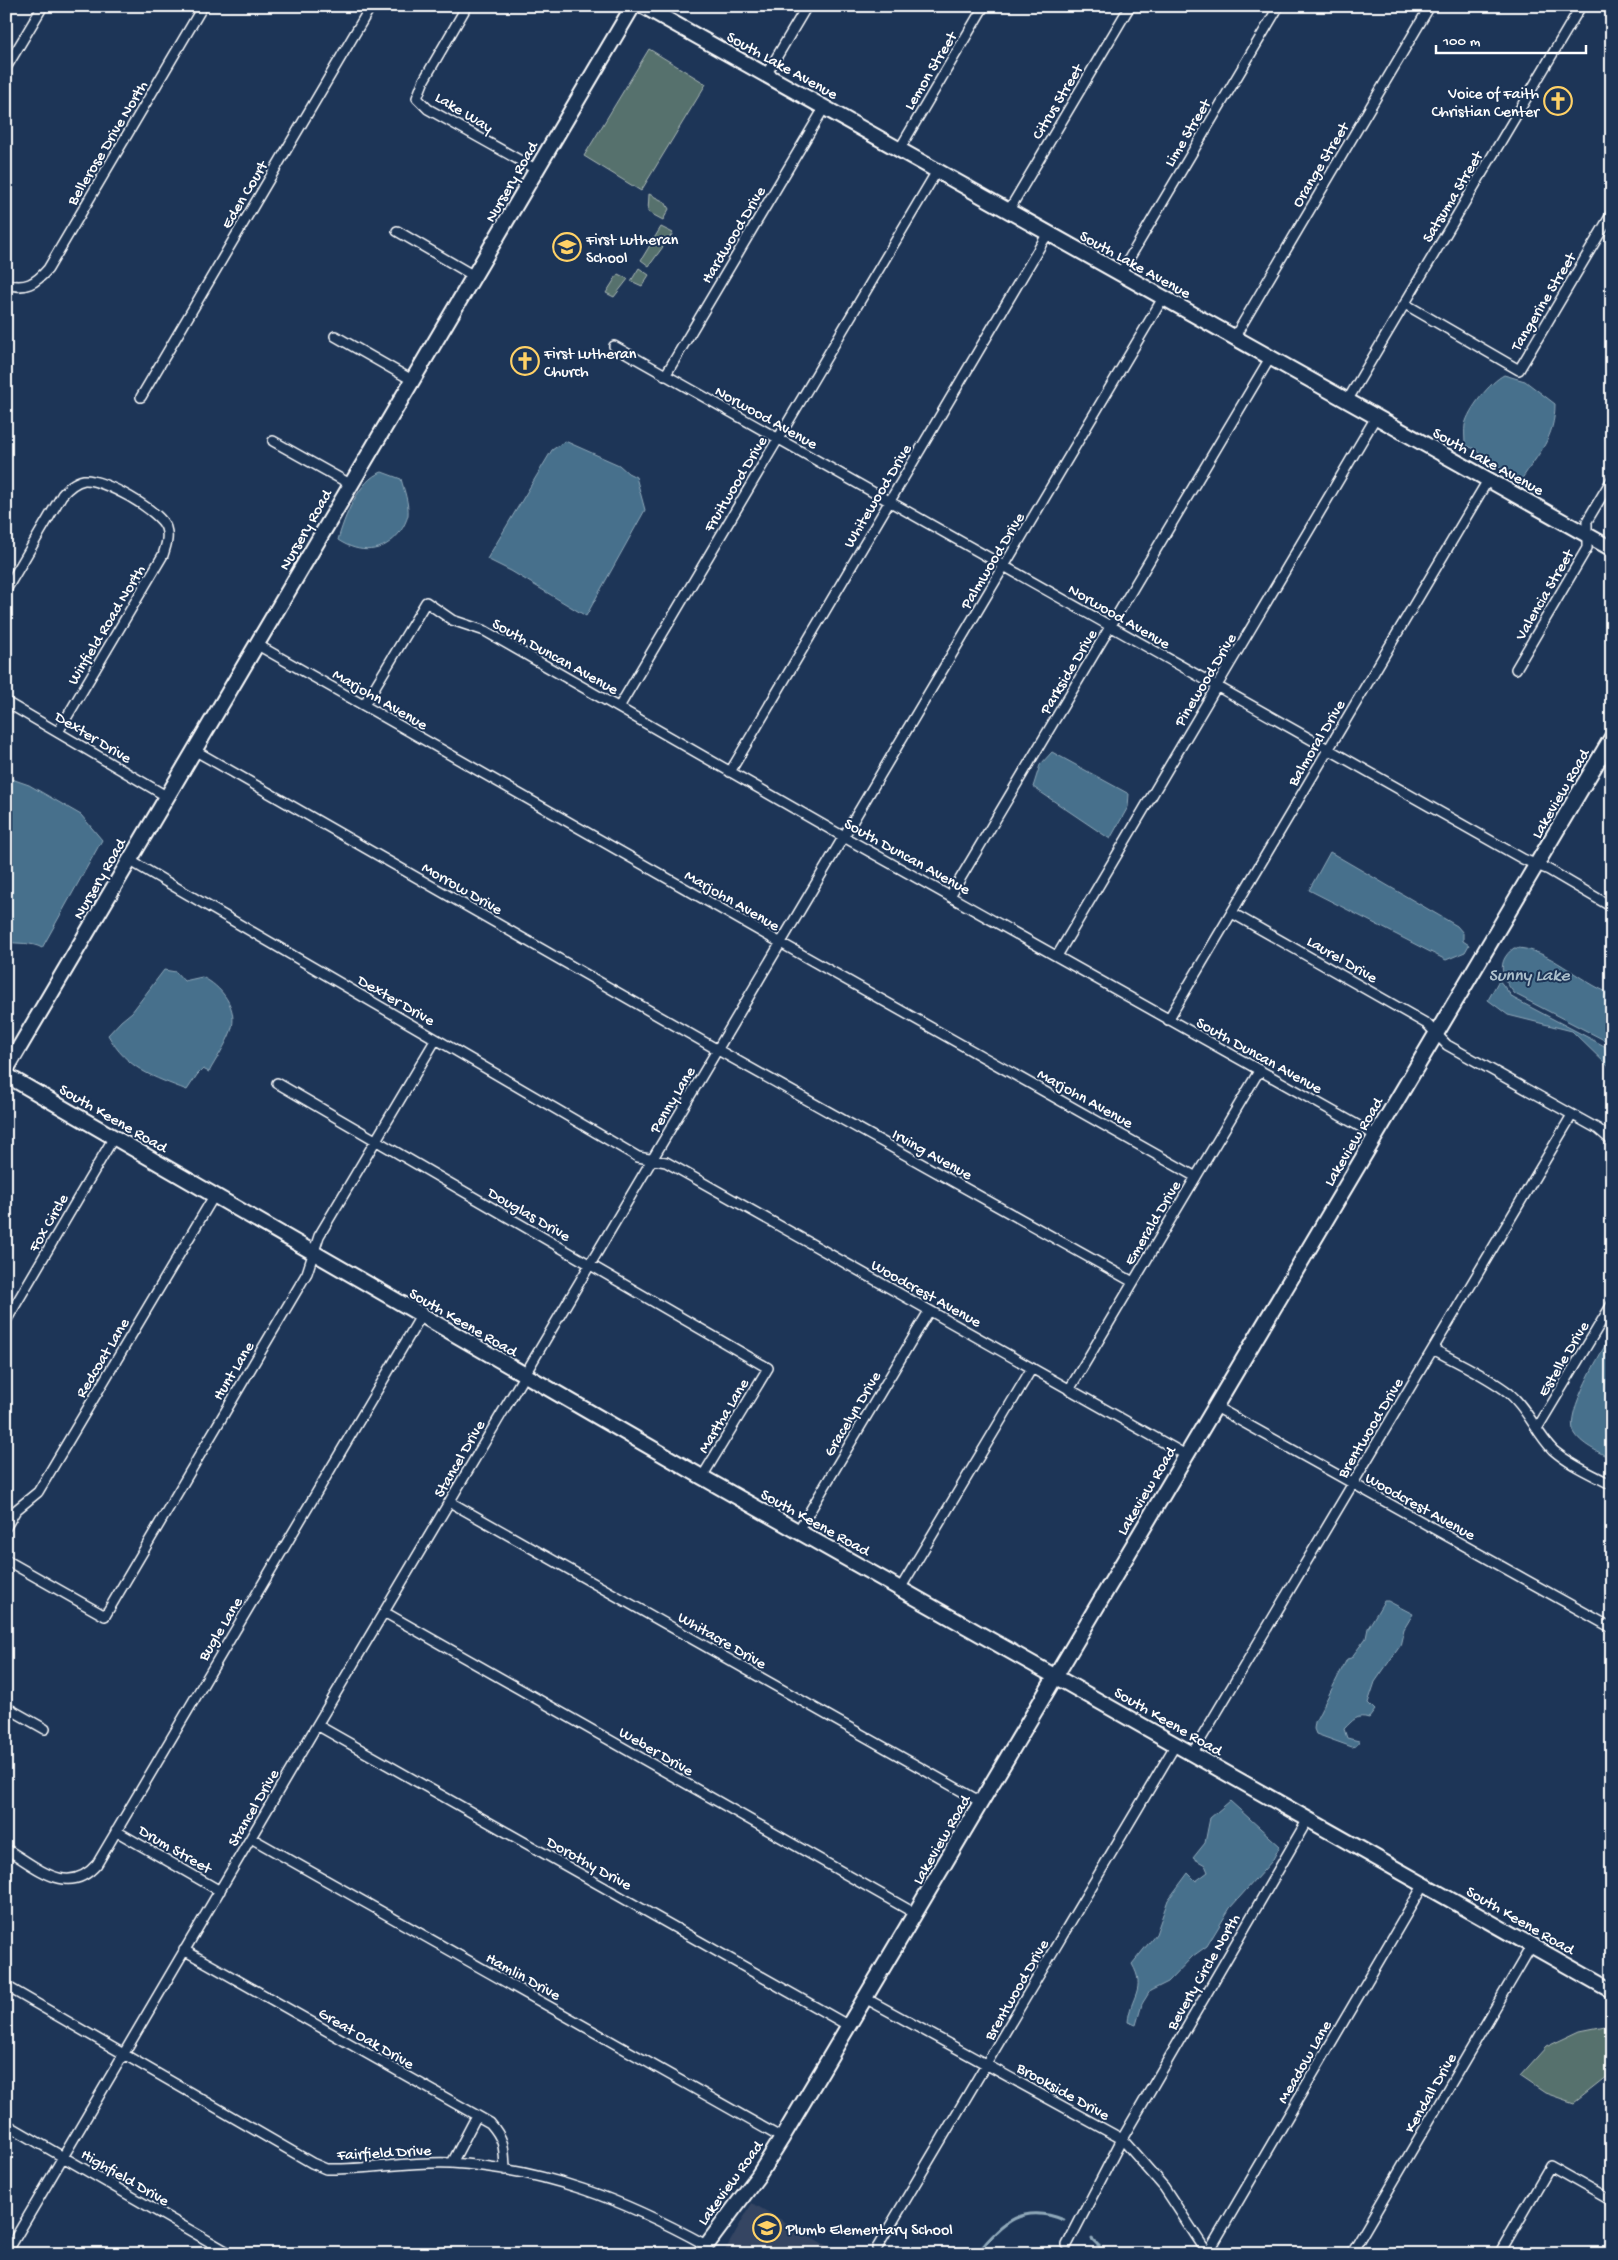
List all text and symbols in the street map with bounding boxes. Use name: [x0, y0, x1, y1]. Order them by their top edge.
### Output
scale bar: [1436, 22, 1586, 54]
street label: Lemon Street: [901, 28, 964, 114]
street label: South Lake Avenue: [722, 29, 841, 106]
text: 100 m: [1442, 33, 1481, 51]
street label: Citrus Street: [1029, 61, 1090, 144]
street label: Bellerose Drive North: [64, 78, 154, 210]
place label: Voice of Faith Christian Center: [1431, 86, 1540, 123]
church icon: Voice of Faith Christian Center: [1543, 86, 1573, 116]
street label: Lake Way: [431, 89, 496, 139]
street label: Lime Street: [1161, 95, 1217, 171]
street label: Orange Street: [1289, 119, 1356, 212]
street label: Nursery Road: [482, 138, 545, 226]
street label: Satsuma Street: [1419, 148, 1489, 247]
street label: Eden Court: [218, 157, 274, 233]
street label: Hardwood Drive: [699, 183, 772, 288]
street label: South Lake Avenue: [1075, 228, 1194, 305]
school or university icon: First Lutheran School: [552, 232, 582, 262]
place label: First Lutheran School: [585, 232, 679, 269]
street label: Tangerine Street: [1508, 249, 1583, 356]
church icon: First Lutheran Church: [510, 346, 540, 376]
place label: First Lutheran Church: [543, 346, 637, 383]
street label: Norwood Avenue: [711, 383, 821, 456]
street label: South Lake Avenue: [1428, 425, 1547, 502]
street label: Fruitwood Drive: [700, 433, 773, 537]
street label: Whitewood Drive: [841, 441, 918, 552]
street label: Nursery Road: [276, 486, 339, 574]
street label: Palmwood Drive: [957, 509, 1031, 615]
street label: Valencia Street: [1512, 546, 1580, 645]
street label: Winfield Road North: [65, 562, 151, 689]
street label: Norwood Avenue: [1064, 581, 1173, 655]
street label: South Duncan Avenue: [488, 615, 621, 701]
street label: Parkside Drive: [1037, 626, 1103, 720]
street label: Pinewood Drive: [1171, 630, 1243, 732]
street label: Marjohn Avenue: [328, 666, 431, 736]
street label: Balmoral Drive: [1284, 697, 1352, 791]
street label: Dexter Drive: [49, 708, 135, 770]
street label: Lakeview Road: [1529, 745, 1596, 843]
street label: South Duncan Avenue: [840, 815, 973, 901]
street label: Nursery Road: [70, 835, 133, 923]
street label: Morrow Drive: [417, 859, 506, 921]
street label: Marjohn Avenue: [680, 867, 783, 937]
street label: Laurel Drive: [1303, 933, 1381, 989]
water label: Sunny Lake: [1489, 966, 1570, 987]
street label: Dexter Drive: [352, 972, 438, 1032]
street label: South Duncan Avenue: [1192, 1014, 1325, 1100]
street label: Penny Lane: [646, 1063, 702, 1139]
street label: Marjohn Avenue: [1033, 1066, 1136, 1135]
street label: South Keene Road: [55, 1081, 171, 1160]
street label: Lakeview Road: [1321, 1094, 1390, 1191]
street label: Irving Avenue: [888, 1126, 975, 1186]
street label: Emerald Drive: [1121, 1177, 1187, 1270]
street label: Douglas Drive: [483, 1184, 574, 1248]
street label: Fox Circle: [25, 1191, 75, 1257]
street label: Woodcrest Avenue: [867, 1257, 984, 1334]
street label: South Keene Road: [405, 1285, 521, 1364]
street label: Redcoat Lane: [73, 1315, 136, 1402]
street label: Estelle Drive: [1535, 1318, 1595, 1401]
street label: Hunt Lane: [210, 1338, 260, 1405]
street label: Gracelyn Drive: [821, 1368, 887, 1461]
street label: Martha Lane: [695, 1375, 755, 1458]
street label: Brentwood Drive: [1334, 1375, 1410, 1483]
street label: Stancel Drive: [431, 1417, 491, 1502]
street label: Lakeview Road: [1114, 1443, 1183, 1540]
street label: Woodcrest Avenue: [1361, 1470, 1478, 1547]
street label: South Keene Road: [756, 1486, 874, 1563]
street label: Bugle Lane: [195, 1594, 249, 1666]
street label: Whitacre Drive: [674, 1609, 770, 1675]
street label: South Keene Road: [1110, 1684, 1226, 1763]
street label: Weber Drive: [615, 1724, 697, 1782]
street label: Stancel Drive: [225, 1766, 285, 1851]
street label: Lakeview Road: [910, 1791, 977, 1889]
street label: Drum Street: [133, 1822, 216, 1880]
street label: Dorothy Drive: [542, 1833, 635, 1897]
street label: South Keene Road: [1462, 1883, 1578, 1962]
street label: Beverly Circle North: [1164, 1911, 1246, 2035]
street label: Brentwood Drive: [981, 1936, 1055, 2045]
street label: Hamlin Drive: [482, 1950, 564, 2007]
street label: Great Oak Drive: [314, 2005, 417, 2076]
street label: Meadow Lane: [1275, 2017, 1338, 2108]
street label: Kendall Drive: [1402, 2050, 1463, 2137]
street label: Brookside Drive: [1012, 2059, 1113, 2127]
street label: Lakeview Road: [695, 2137, 770, 2230]
street label: Fairfield Drive: [336, 2142, 433, 2167]
street label: Highfield Drive: [77, 2146, 172, 2212]
school or university icon: Plumb Elementary School: [752, 2213, 782, 2243]
place label: Plumb Elementary School: [785, 2222, 953, 2241]

